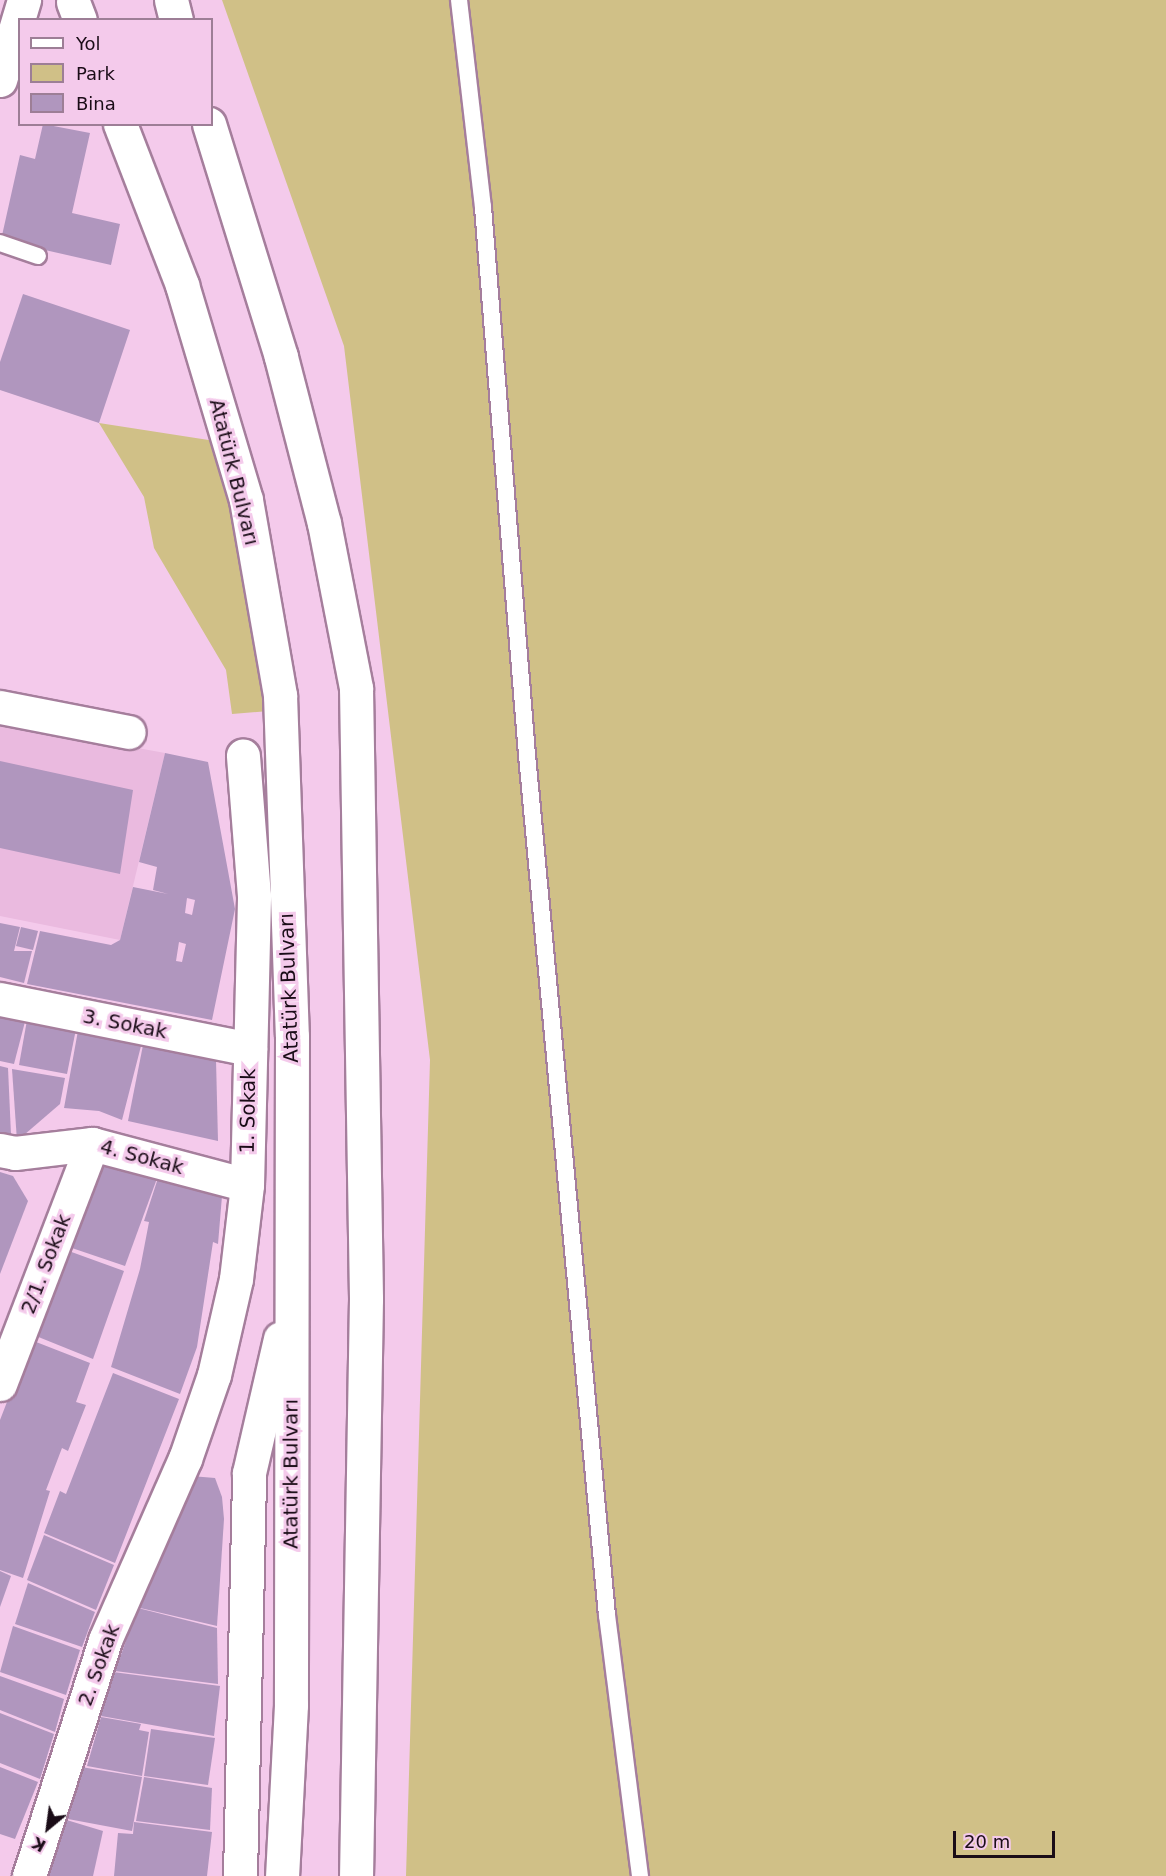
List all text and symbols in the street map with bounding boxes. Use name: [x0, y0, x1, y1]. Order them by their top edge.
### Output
legend: [18, 18, 213, 126]
text: Yol: [76, 33, 101, 54]
text: Park: [76, 63, 115, 84]
text: Bina: [76, 93, 116, 114]
street label: Atatürk Bulvarı: [204, 396, 264, 548]
street label: Atatürk Bulvarı: [274, 913, 304, 1063]
street label: 3. Sokak: [81, 1004, 169, 1044]
street label: 1. Sokak: [235, 1068, 261, 1154]
street label: 4. Sokak: [98, 1134, 186, 1180]
street label: 2/1. Sokak: [16, 1211, 76, 1317]
street label: Atatürk Bulvarı: [279, 1399, 303, 1549]
street label: 2. Sokak: [73, 1621, 125, 1709]
north arrow: [18, 1798, 78, 1858]
scale bar: [956, 1819, 1058, 1857]
text: 20 m: [964, 1831, 1010, 1852]
text: K: [29, 1833, 49, 1855]

